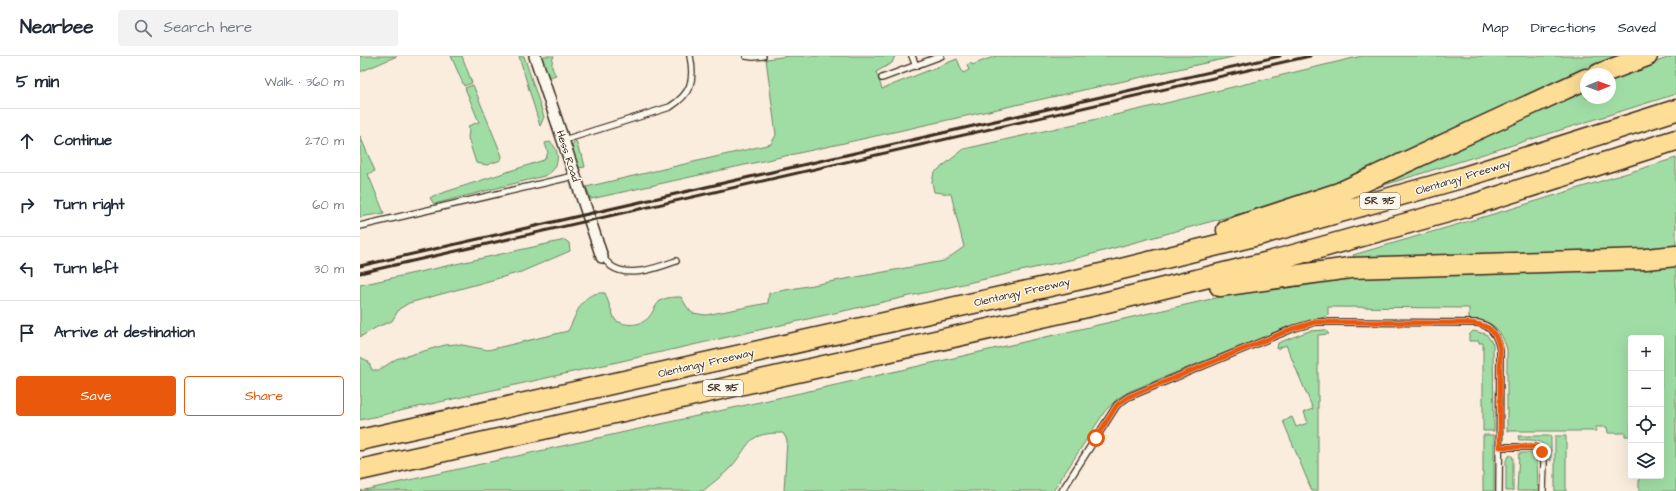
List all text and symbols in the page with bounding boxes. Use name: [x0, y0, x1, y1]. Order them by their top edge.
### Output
search box: [118, 10, 398, 46]
text: Nearbee: [20, 14, 94, 41]
icon: search: [132, 17, 154, 39]
text: Search here: [164, 17, 252, 38]
text: Map: [1482, 18, 1509, 38]
text: Directions: [1531, 18, 1596, 38]
text: Saved: [1618, 18, 1656, 38]
north arrow: [1580, 68, 1616, 104]
text: 5 min: [16, 70, 59, 94]
text: Walk · 360 m: [265, 73, 344, 91]
street label: Hess Road: [553, 128, 583, 184]
icon: ahead: [16, 130, 38, 152]
text: Continue: [54, 130, 112, 151]
text: 270 m: [305, 132, 344, 150]
street label: Olentangy Freeway: [1414, 155, 1513, 200]
road number: SR 315: [1360, 193, 1400, 209]
icon: right: [16, 194, 38, 216]
text: Turn right: [54, 194, 125, 215]
text: 60 m: [312, 196, 344, 214]
icon: left: [16, 258, 38, 280]
text: Turn left: [54, 258, 118, 279]
text: 30 m: [314, 260, 344, 278]
street label: Olentangy Freeway: [972, 274, 1072, 311]
icon: arrive: [16, 322, 38, 344]
text: Arrive at destination: [54, 322, 195, 343]
map controls: [1628, 335, 1664, 479]
button: +: [1628, 335, 1664, 371]
street label: Olentangy Freeway: [656, 345, 756, 382]
button: −: [1628, 371, 1664, 407]
button: Save: [16, 376, 176, 416]
button: Share: [184, 376, 344, 416]
road number: SR 315: [703, 380, 743, 396]
button: locate: [1628, 407, 1664, 443]
route start: [1087, 429, 1105, 447]
route end: [1533, 443, 1551, 461]
button: layers: [1628, 443, 1664, 479]

